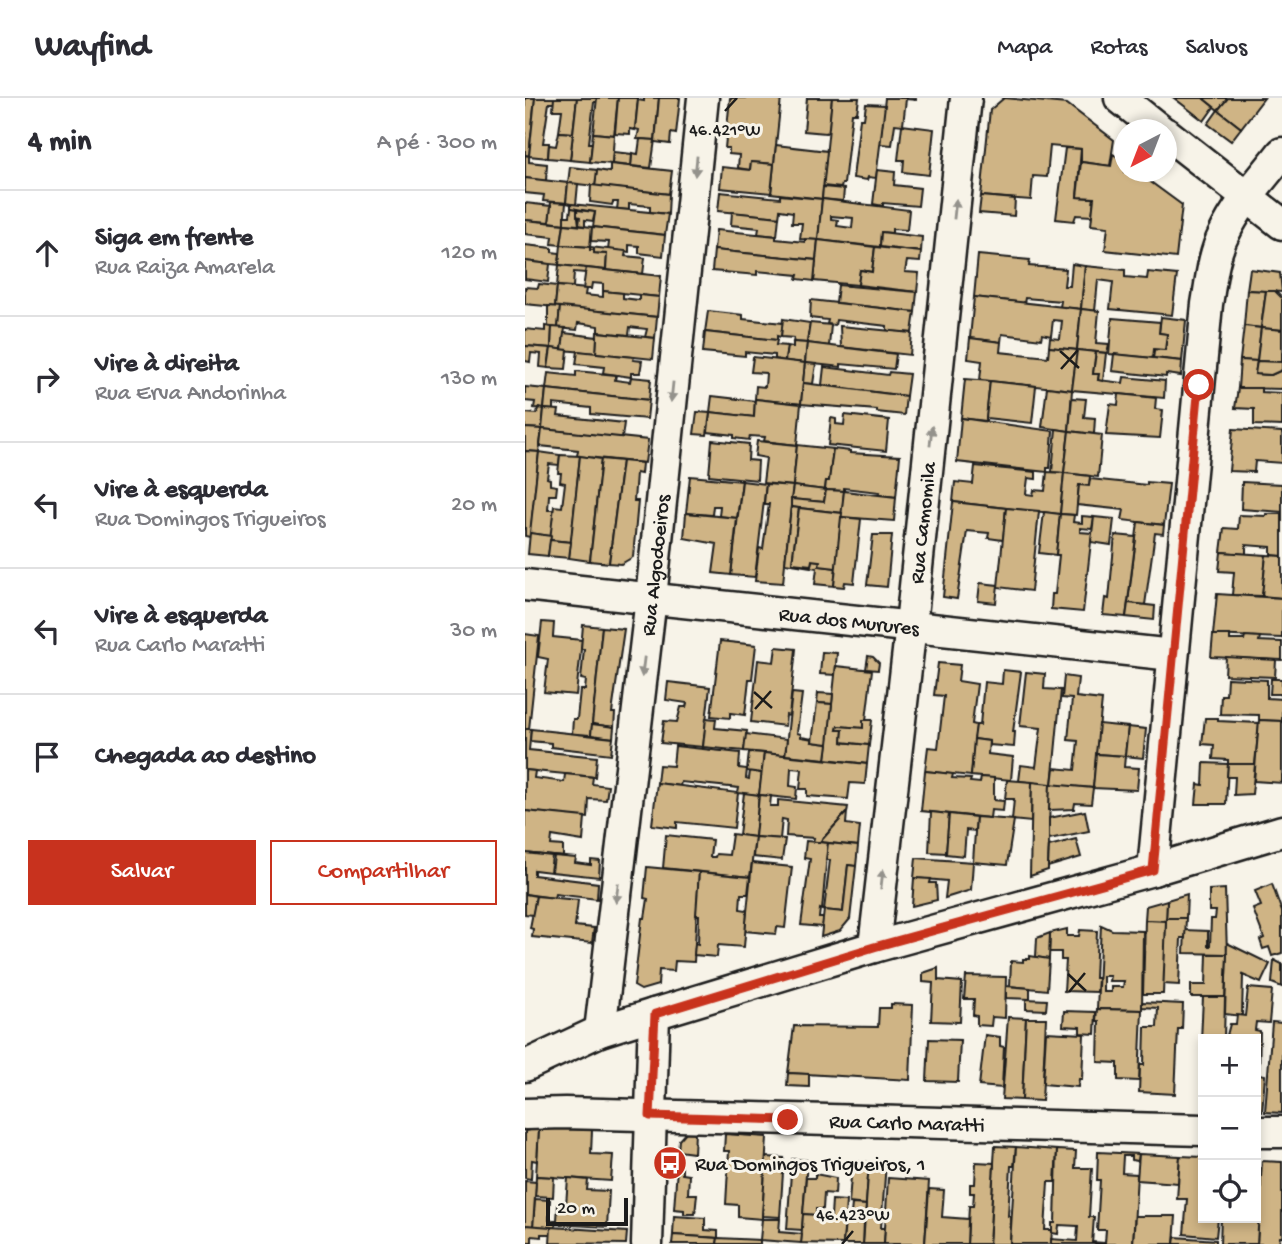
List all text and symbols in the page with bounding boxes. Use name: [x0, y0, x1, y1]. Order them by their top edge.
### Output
text: Wayfind: [35, 29, 150, 67]
text: Mapa: [997, 34, 1052, 63]
text: Rotas: [1090, 34, 1147, 63]
text: Salvos: [1185, 34, 1247, 63]
north arrow: [1114, 119, 1177, 182]
text: 46.421°W: [689, 121, 761, 142]
text: 4 min: [28, 126, 91, 161]
text: A pé · 300 m: [377, 130, 497, 157]
one-way arrow: [690, 155, 701, 177]
one-way arrow: [949, 198, 960, 220]
text: Siga em frente: [95, 224, 253, 255]
icon: ahead: [28, 234, 66, 272]
text: 120 m: [442, 240, 497, 267]
text: Rua Raiza Amarela: [95, 255, 275, 282]
text: Vire à direita: [95, 350, 239, 381]
icon: right: [28, 360, 66, 398]
text: 130 m: [441, 366, 497, 393]
route start: [1183, 369, 1214, 400]
text: Rua Erva Andorinha: [95, 381, 286, 408]
one-way arrow: [667, 381, 678, 403]
one-way arrow: [926, 424, 937, 446]
street label: Rua Camomila: [906, 460, 944, 585]
text: Vire à esquerda: [95, 476, 268, 507]
icon: left: [28, 486, 66, 524]
text: 20 m: [451, 492, 497, 519]
street label: Rua Algodoeiros: [638, 492, 678, 638]
text: Rua Domingos Trigueiros: [95, 507, 325, 534]
text: Vire à esquerda: [95, 602, 268, 633]
street label: Rua dos Murures: [777, 603, 922, 644]
icon: left: [28, 612, 66, 650]
text: 30 m: [450, 618, 497, 645]
text: Rua Carlo Maratti: [95, 633, 265, 660]
one-way arrow: [637, 656, 648, 678]
icon: arrive: [28, 738, 66, 776]
text: Chegada ao destino: [95, 742, 316, 773]
button: Salvar: [28, 840, 256, 905]
button: Compartilhar: [270, 840, 497, 905]
one-way arrow: [876, 868, 887, 890]
one-way arrow: [611, 882, 622, 904]
map controls: [1198, 1034, 1261, 1223]
button: +: [1198, 1034, 1261, 1097]
button: −: [1198, 1097, 1261, 1160]
route end: [772, 1104, 803, 1135]
street label: Rua Carlo Maratti: [829, 1111, 985, 1140]
bus stop icon: Rua Domingos Trigueiros, 1: [651, 1144, 689, 1182]
place label: Rua Domingos Trigueiros, 1: [695, 1154, 925, 1179]
button: locate: [1198, 1160, 1261, 1223]
scale bar: [546, 1195, 628, 1227]
text: 20 m: [557, 1198, 595, 1221]
text: 46.423°W: [816, 1206, 890, 1227]

